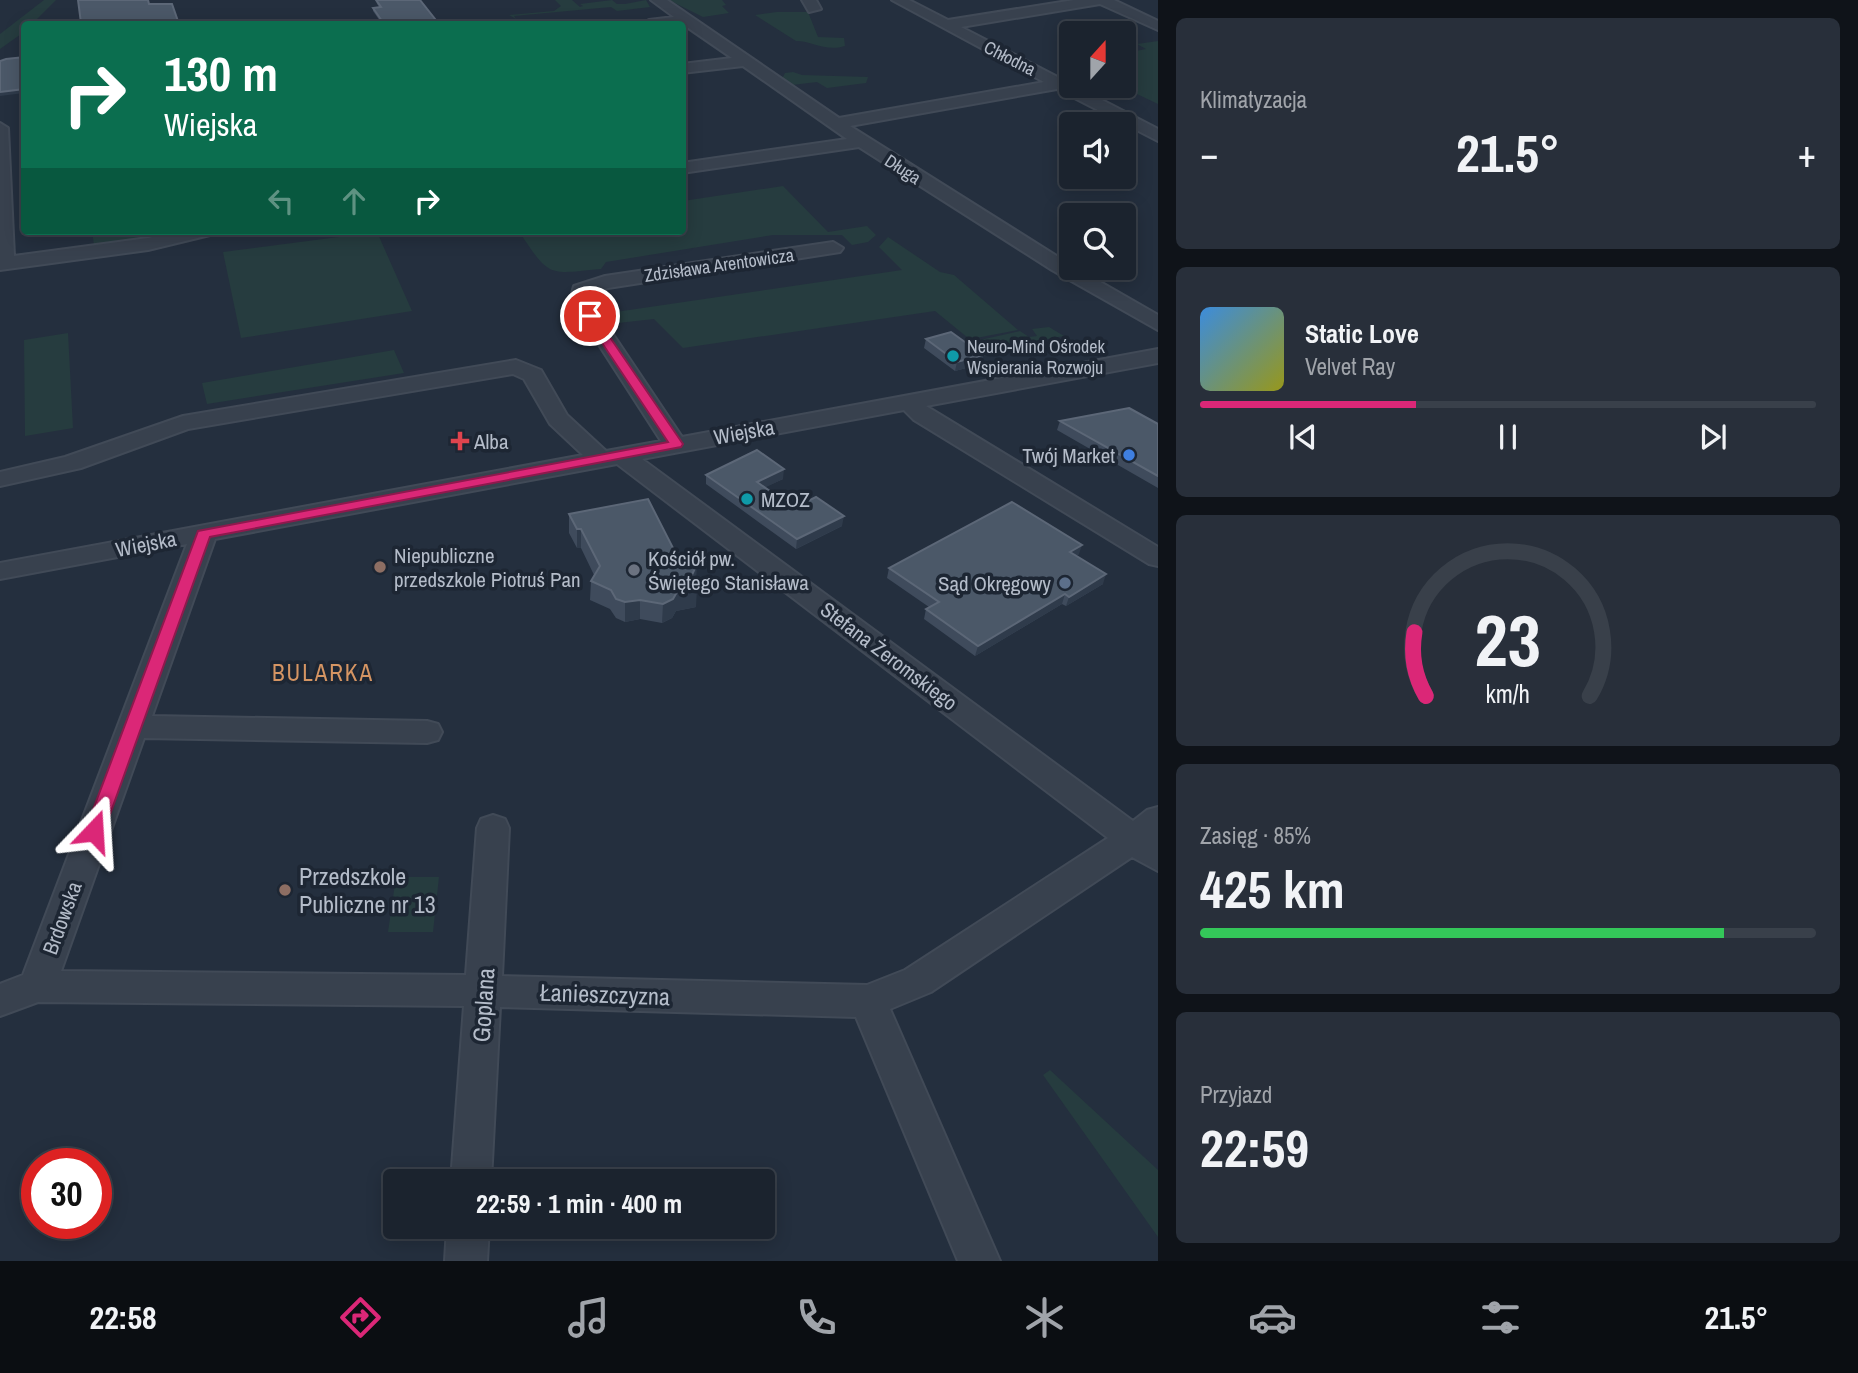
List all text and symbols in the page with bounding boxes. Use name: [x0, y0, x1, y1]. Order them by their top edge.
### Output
north arrow: [1059, 21, 1136, 98]
map controls: [1059, 21, 1136, 280]
street label: Chłodna: [980, 34, 1040, 82]
text: 130 m: [164, 40, 278, 106]
icon: right: [49, 49, 140, 140]
text: Klimatyzacja: [1200, 84, 1307, 115]
text: Wiejska: [164, 103, 257, 146]
button: sound: [1059, 112, 1136, 189]
text: 21.5°: [1456, 118, 1560, 188]
text: −: [1200, 128, 1218, 179]
text: +: [1798, 128, 1816, 179]
street label: Długa: [880, 148, 926, 190]
icon: left: [262, 182, 300, 220]
icon: ahead: [335, 182, 373, 220]
icon: right: [408, 182, 446, 220]
button: search: [1059, 203, 1136, 280]
street label: Zdzisława Arentowicza: [643, 242, 795, 288]
pin: [560, 286, 620, 346]
icon: arrive: [571, 297, 609, 335]
text: Static Love: [1305, 316, 1419, 351]
place label: Neuro-Mind Ośrodek Wspierania Rozwoju: [967, 334, 1105, 380]
marker: Neuro-Mind Ośrodek Wspierania Rozwoju: [945, 348, 961, 364]
text: Velvet Ray: [1305, 351, 1395, 382]
street label: Wiejska: [711, 412, 777, 452]
icon: previous: [1284, 418, 1322, 456]
icon: pause: [1489, 418, 1527, 456]
icon: next: [1694, 418, 1732, 456]
place label: Alba: [473, 427, 509, 456]
marker: Alba: [452, 433, 468, 449]
place label: Twój Market: [1022, 441, 1115, 470]
marker: Twój Market: [1121, 447, 1137, 463]
place label: MZOZ: [761, 485, 810, 514]
marker: MZOZ: [739, 491, 755, 507]
street label: Wiejska: [113, 524, 179, 564]
place label: Niepubliczne przedszkole Piotruś Pan: [394, 541, 581, 594]
place label: Kościół pw. Świętego Stanisława: [648, 544, 809, 597]
marker: Niepubliczne przedszkole Piotruś Pan: [372, 559, 388, 575]
marker: Kościół pw. Świętego Stanisława: [626, 562, 642, 578]
place label: Sąd Okręgowy: [938, 569, 1051, 598]
marker: Sąd Okręgowy: [1057, 575, 1073, 591]
text: 23: [1475, 592, 1541, 690]
street label: Stefana Żeromskiego: [815, 595, 963, 717]
district label: BULARKA: [272, 657, 374, 688]
text: km/h: [1486, 677, 1530, 711]
position arrow: [57, 794, 131, 868]
text: Zasięg · 85%: [1200, 820, 1311, 851]
text: 425 km: [1200, 854, 1345, 924]
place label: Przedszkole Publiczne nr 13: [299, 860, 436, 920]
street label: Brdowska: [35, 877, 89, 958]
marker: Przedszkole Publiczne nr 13: [277, 882, 293, 898]
street label: Goplana: [464, 967, 502, 1043]
street label: Łanieszczyzna: [539, 976, 671, 1012]
text: Przyjazd: [1200, 1079, 1272, 1110]
text: 22:59: [1200, 1113, 1309, 1183]
speed limit sign: 30: [21, 1148, 112, 1239]
text: 22:59 · 1 min · 400 m: [476, 1186, 682, 1221]
icon: directions: [336, 1293, 385, 1342]
icon: music: [564, 1293, 613, 1342]
icon: phone: [792, 1293, 841, 1342]
icon: climate: [1020, 1293, 1069, 1342]
icon: car: [1248, 1293, 1297, 1342]
icon: filters: [1476, 1293, 1525, 1342]
text: 22:58: [90, 1296, 157, 1339]
text: 21.5°: [1705, 1296, 1768, 1339]

